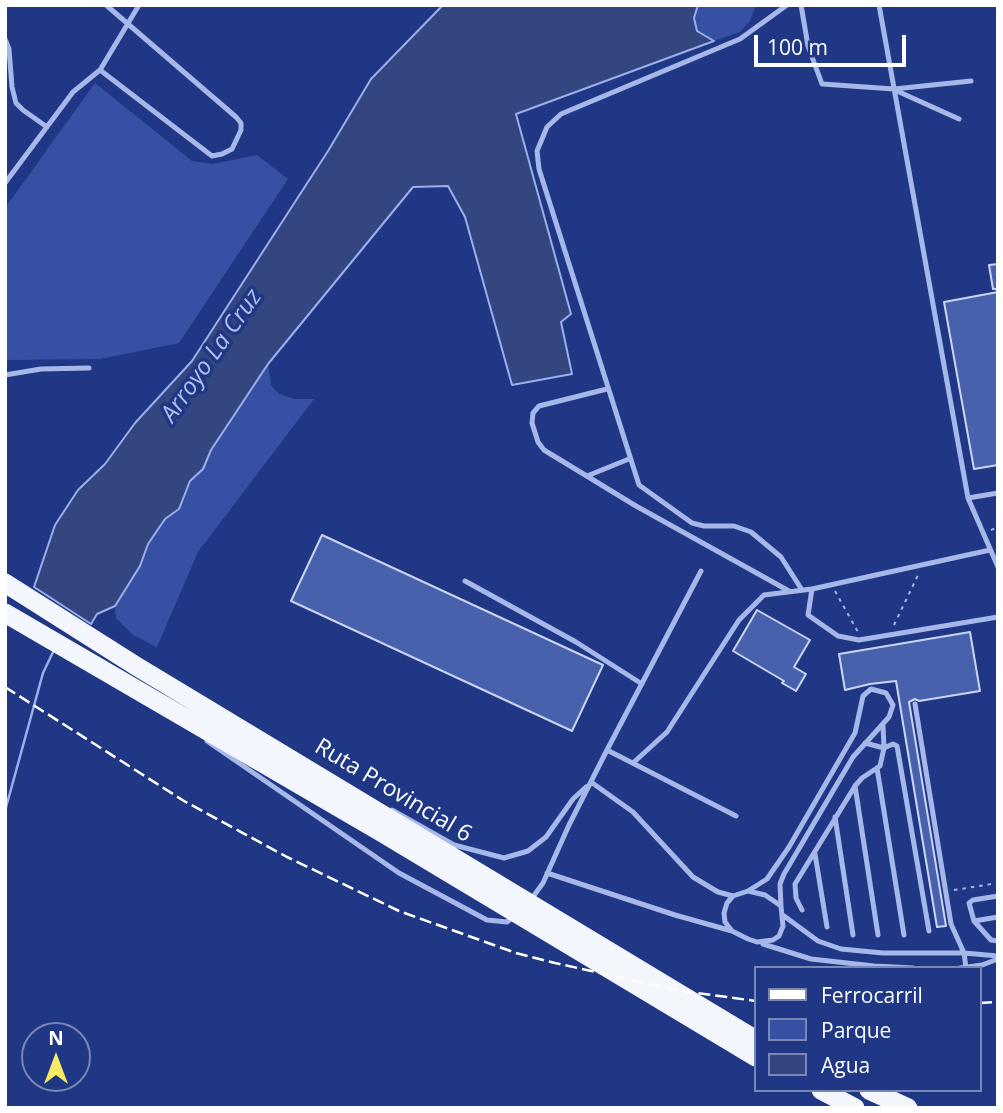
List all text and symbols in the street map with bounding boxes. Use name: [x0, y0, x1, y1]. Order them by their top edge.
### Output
scale bar: [758, 21, 910, 65]
text: 100 m: [767, 33, 828, 61]
water label: Arroyo La Cruz: [155, 284, 269, 428]
street label: Ruta Provincial 6: [309, 733, 477, 849]
legend: [754, 966, 982, 1092]
text: Ferrocarril: [821, 981, 923, 1009]
text: Parque: [821, 1016, 891, 1044]
north arrow: [21, 1022, 91, 1092]
text: N: [48, 1025, 64, 1051]
text: Agua: [821, 1051, 870, 1079]

